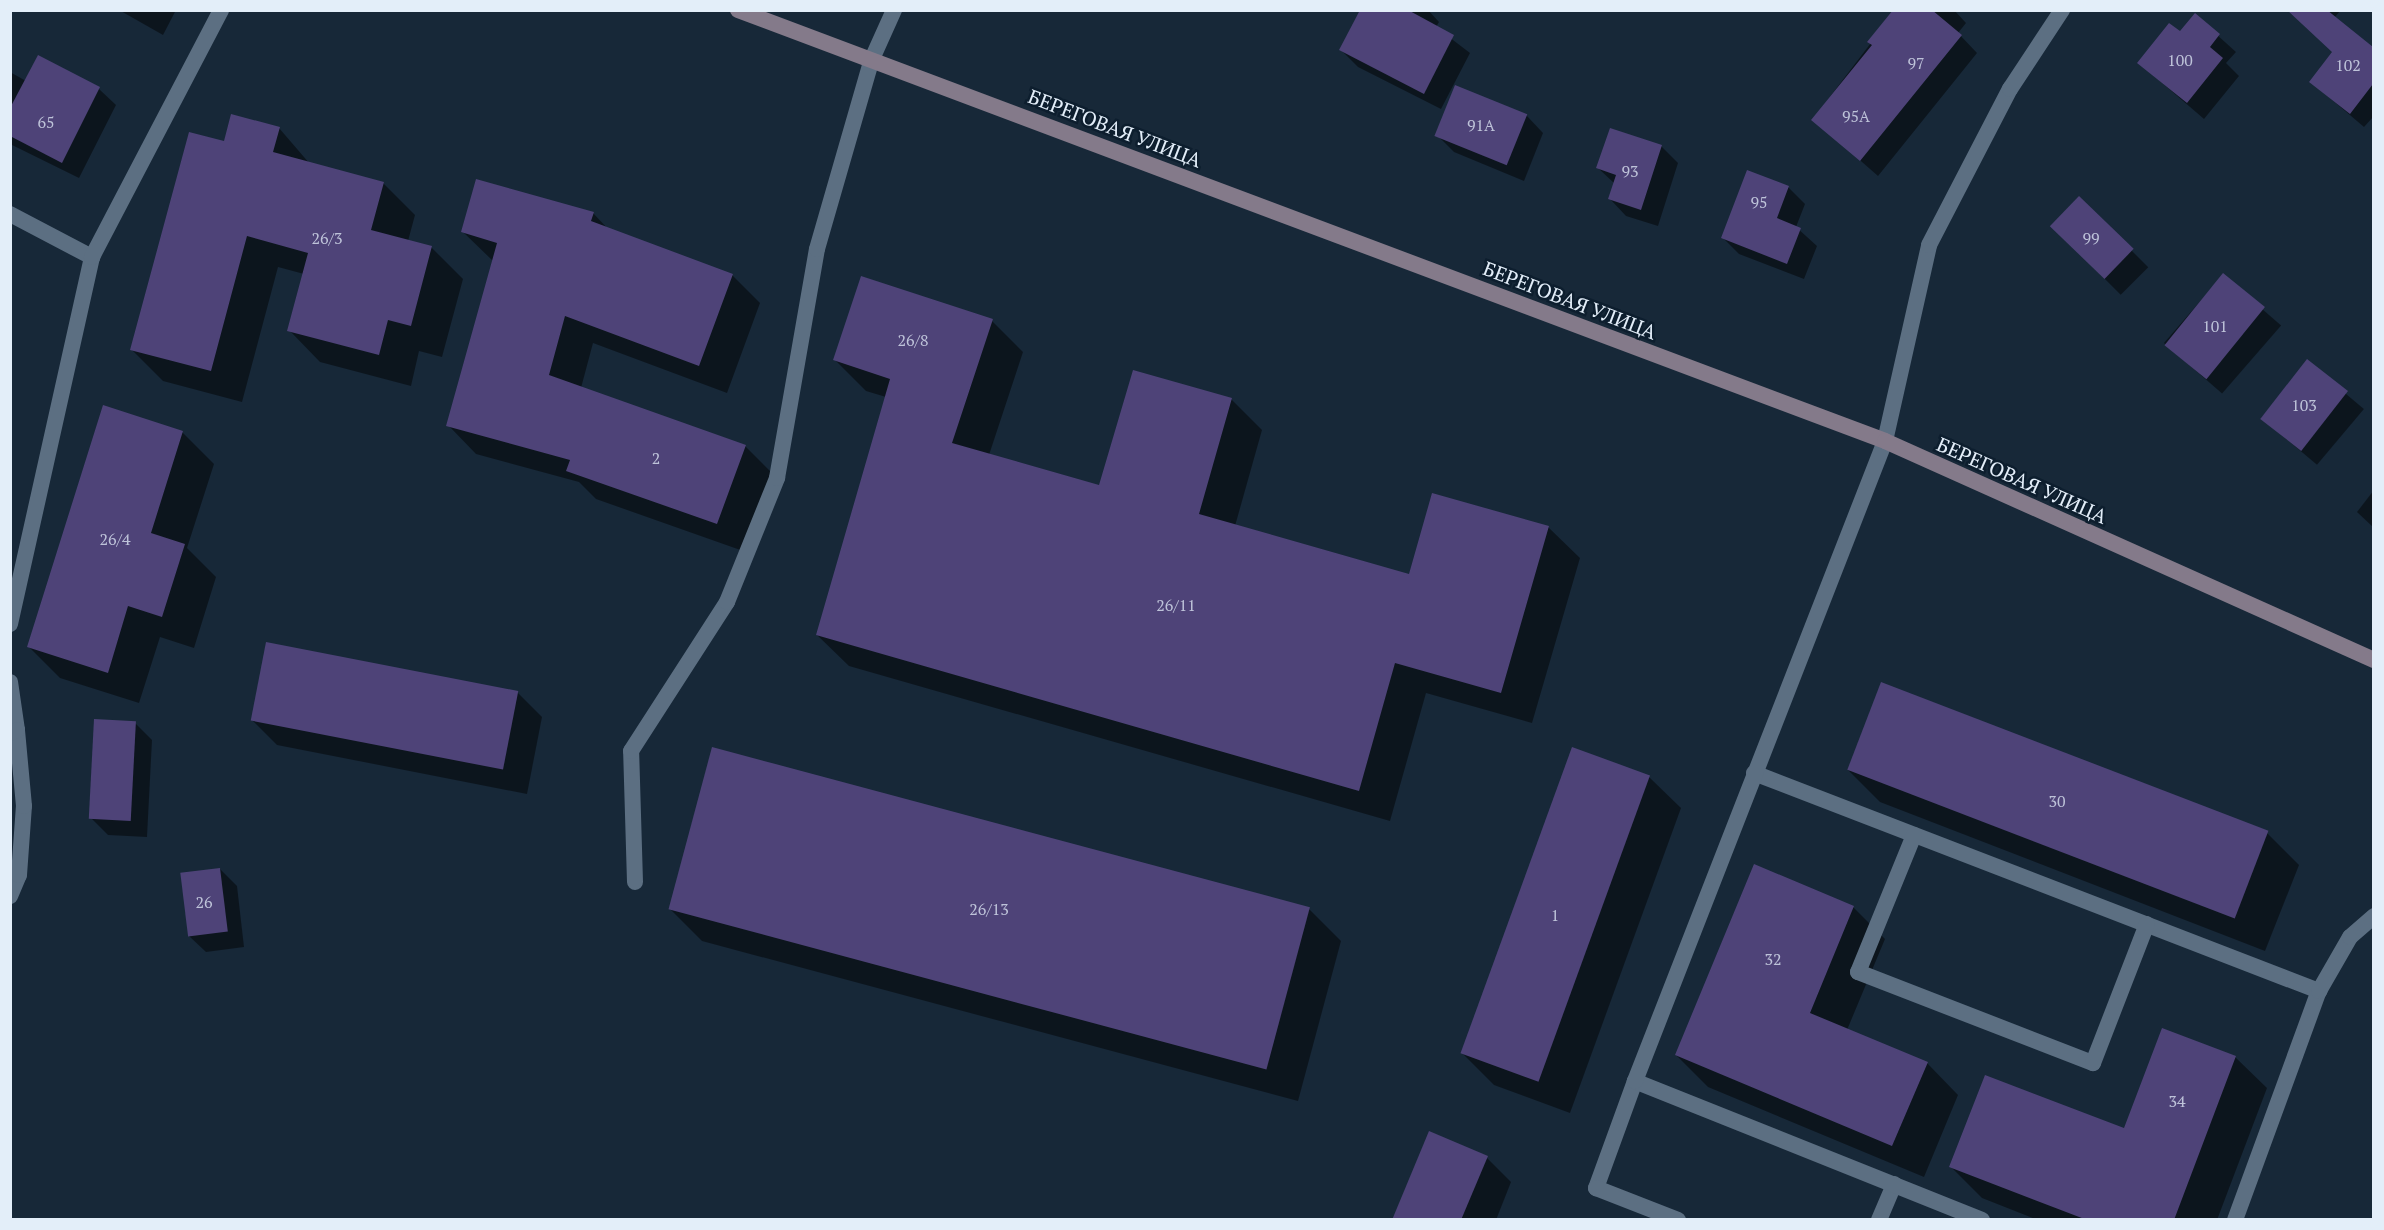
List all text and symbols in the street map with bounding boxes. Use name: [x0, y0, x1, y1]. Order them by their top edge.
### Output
house number: 100: [2167, 50, 2193, 70]
house number: 97: [1907, 53, 1925, 73]
house number: 102: [2335, 55, 2361, 75]
street label: БЕРЕГОВАЯ УЛИЦА: [1025, 84, 1205, 172]
house number: 95А: [1842, 106, 1870, 126]
house number: 65: [37, 112, 55, 132]
house number: 91А: [1467, 115, 1495, 135]
house number: 93: [1621, 161, 1639, 181]
house number: 95: [1750, 192, 1768, 212]
house number: 26/3: [311, 228, 343, 248]
house number: 99: [2082, 228, 2100, 248]
street label: БЕРЕГОВАЯ УЛИЦА: [1480, 256, 1660, 344]
house number: 101: [2202, 316, 2228, 336]
house number: 26/8: [897, 330, 929, 350]
house number: 103: [2291, 395, 2317, 415]
street label: БЕРЕГОВАЯ УЛИЦА: [1933, 432, 2111, 528]
house number: 2: [652, 448, 660, 468]
house number: 26/4: [99, 529, 131, 549]
house number: 26/11: [1156, 595, 1196, 615]
house number: 30: [2048, 791, 2066, 811]
house number: 26: [195, 892, 213, 912]
house number: 26/13: [969, 899, 1009, 919]
house number: 1: [1551, 905, 1559, 925]
house number: 32: [1764, 949, 1782, 969]
house number: 34: [2168, 1091, 2186, 1111]

